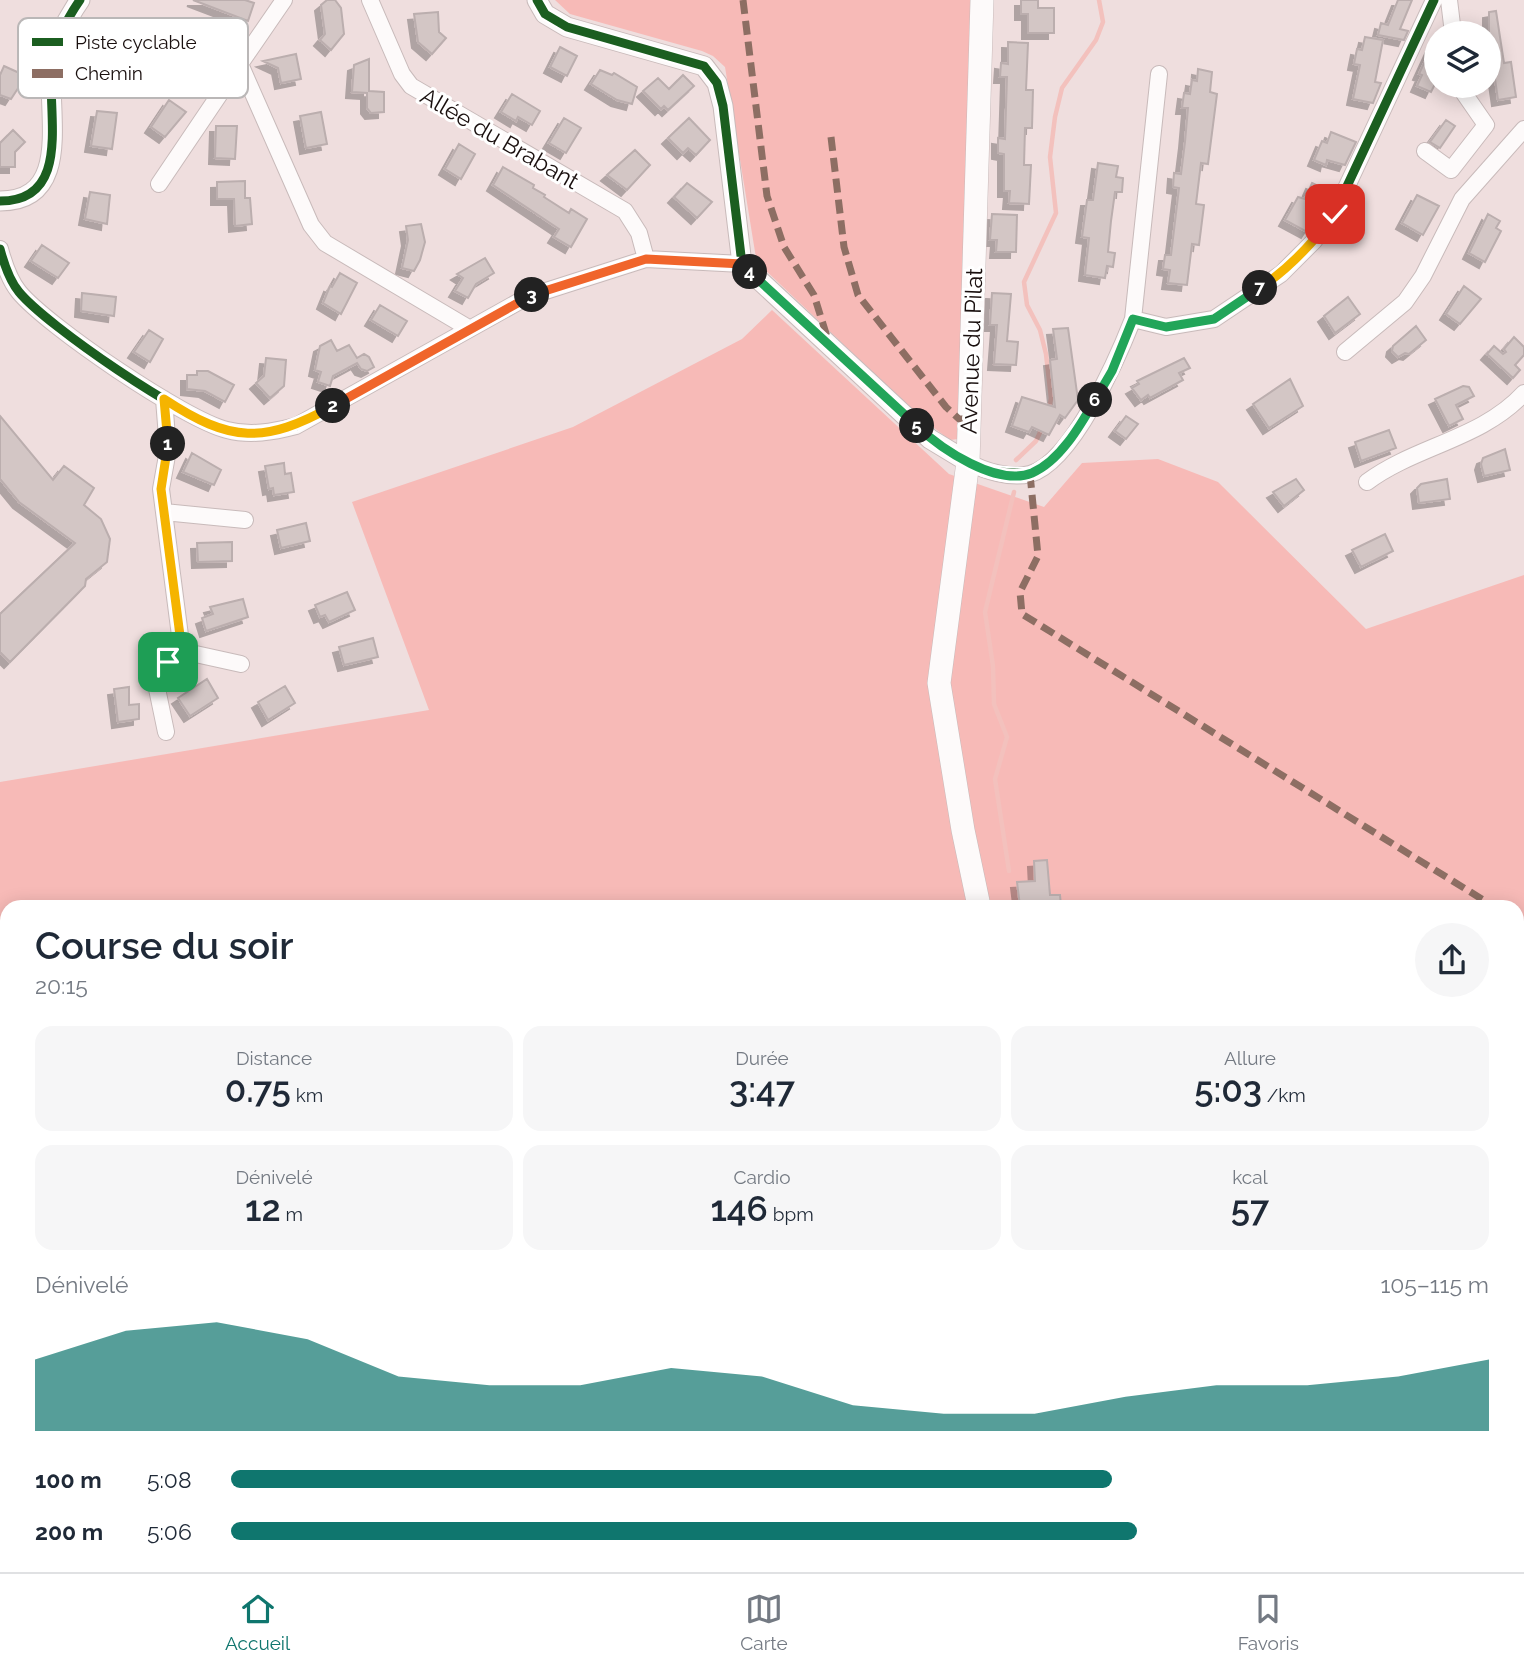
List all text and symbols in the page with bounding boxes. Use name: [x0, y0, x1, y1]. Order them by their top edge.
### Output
legend: [18, 18, 248, 98]
map controls: [1424, 21, 1501, 98]
button: layers: [1424, 21, 1501, 98]
text: Piste cyclable: [75, 31, 197, 53]
text: Chemin: [75, 62, 143, 84]
street label: Allée du Brabant: [416, 82, 584, 194]
pin: [1305, 184, 1365, 244]
icon: check: [1316, 195, 1354, 233]
pin: 4: [732, 254, 768, 290]
text: 4: [744, 260, 755, 282]
street label: Avenue du Pilat: [955, 267, 987, 434]
pin: 7: [1242, 270, 1278, 306]
text: 7: [1254, 276, 1265, 298]
pin: 3: [514, 278, 550, 312]
text: 3: [526, 283, 537, 305]
pin: 6: [1078, 382, 1112, 418]
pin: 2: [316, 388, 350, 424]
text: 6: [1089, 388, 1100, 410]
text: 2: [327, 394, 338, 416]
pin: 5: [900, 408, 934, 444]
text: 5: [911, 414, 922, 436]
pin: 1: [150, 426, 186, 462]
text: 1: [163, 432, 172, 454]
pin: [138, 632, 198, 692]
icon: arrive: [149, 643, 187, 681]
text: Course du soir: [35, 923, 294, 968]
button: share: [1415, 923, 1489, 997]
text: 20:15: [35, 972, 88, 999]
text: Distance: [236, 1047, 312, 1069]
text: Durée: [735, 1047, 789, 1069]
text: Allure: [1224, 1047, 1276, 1069]
text: 0.75: [225, 1069, 291, 1110]
text: 3:47: [729, 1069, 795, 1110]
text: 5:03: [1194, 1069, 1262, 1110]
text: km: [291, 1084, 323, 1106]
text: /km: [1262, 1084, 1306, 1106]
text: Dénivelé: [235, 1166, 313, 1188]
text: Cardio: [733, 1166, 791, 1188]
text: kcal: [1232, 1166, 1268, 1188]
text: 12: [245, 1188, 281, 1229]
text: 146: [710, 1188, 768, 1229]
text: 57: [1231, 1188, 1269, 1229]
text: m: [281, 1203, 303, 1225]
text: bpm: [768, 1203, 814, 1225]
text: Dénivelé: [35, 1271, 128, 1298]
text: 105–115 m: [1380, 1271, 1489, 1298]
text: 100 m: [35, 1466, 102, 1493]
text: 5:08: [147, 1466, 192, 1493]
text: 200 m: [35, 1518, 103, 1545]
text: 5:06: [147, 1518, 192, 1545]
tab: Accueil: [225, 1590, 290, 1654]
tab: Carte: [740, 1590, 788, 1654]
tab: Favoris: [1238, 1590, 1299, 1654]

